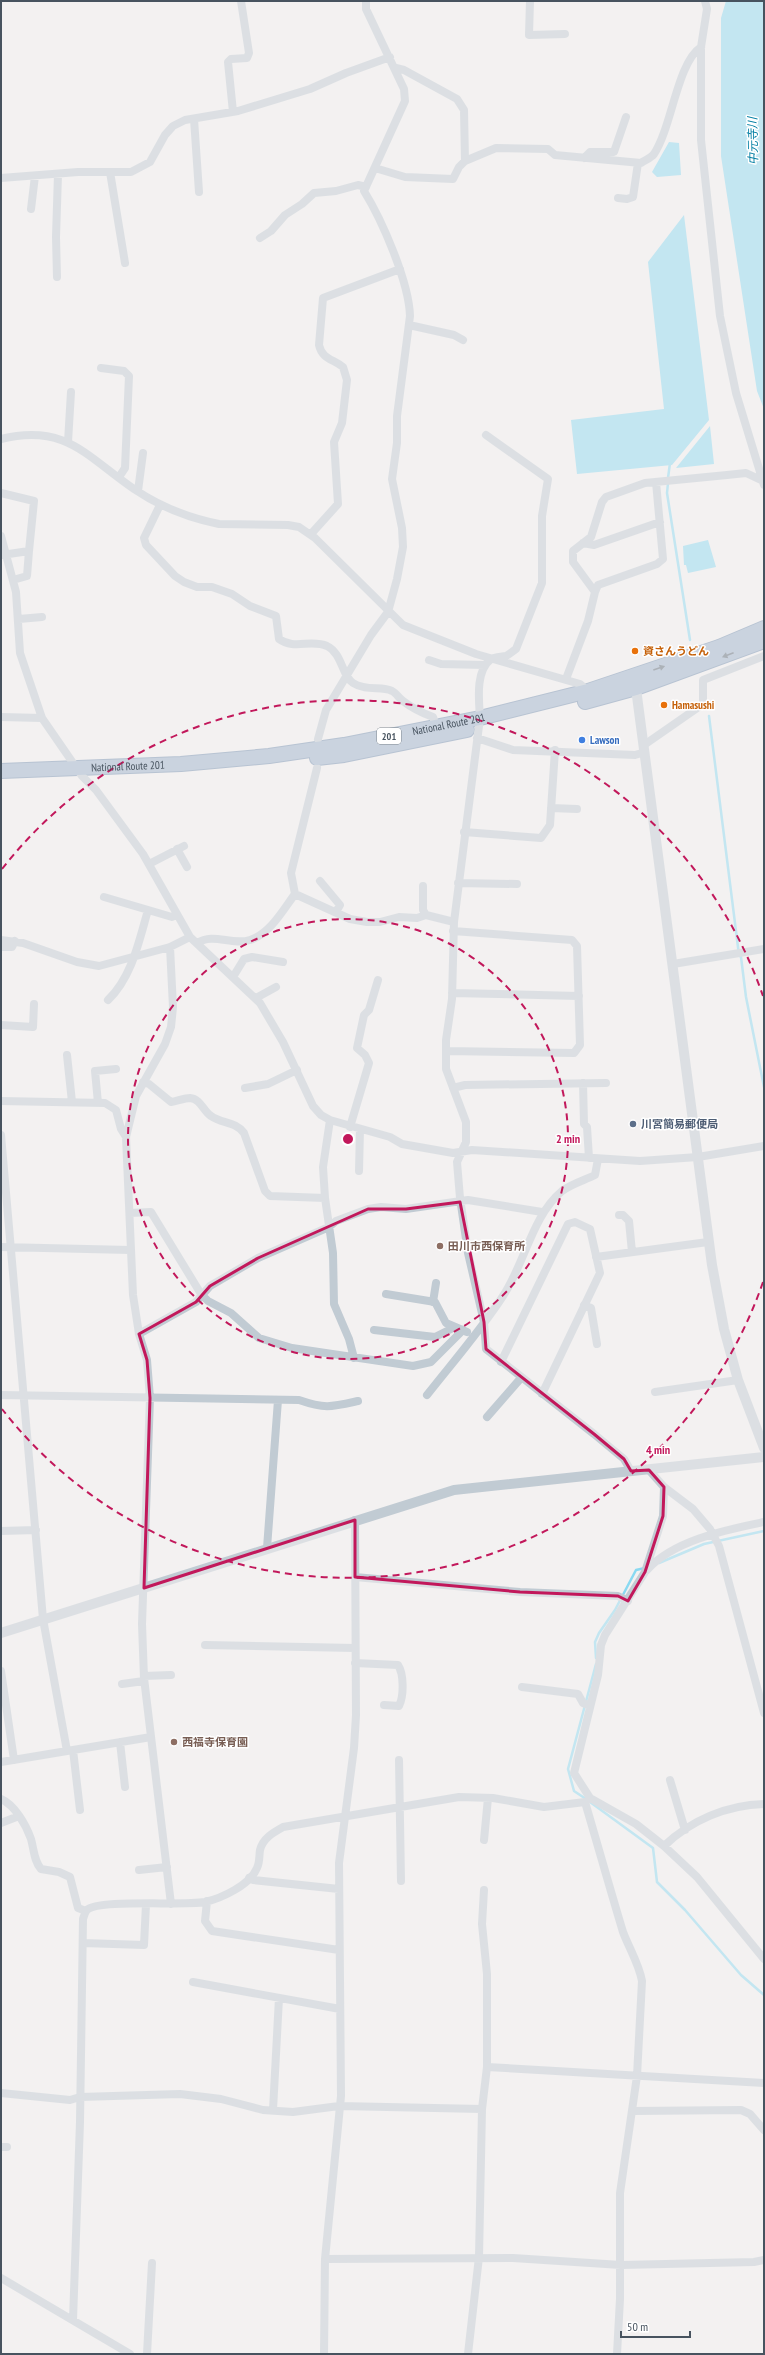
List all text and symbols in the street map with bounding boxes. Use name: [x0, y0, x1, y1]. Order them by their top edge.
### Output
water label: 中元寺川: [745, 115, 760, 165]
place label: 資さんうどん: [643, 644, 709, 658]
marker: 資さんうどん: [630, 646, 640, 656]
one-way arrow: [722, 652, 733, 658]
one-way arrow: [654, 665, 666, 671]
place label: Hamasushi: [672, 698, 715, 712]
marker: Hamasushi: [659, 700, 669, 710]
street label: National Route 201: [411, 710, 487, 738]
road number: 201: [377, 728, 401, 744]
place label: Lawson: [590, 733, 620, 747]
marker: Lawson: [577, 735, 587, 745]
street label: National Route 201: [91, 758, 165, 774]
place label: 川宮簡易郵便局: [641, 1117, 718, 1131]
marker: 川宮簡易郵便局: [628, 1119, 638, 1129]
text: 2 min: [556, 1131, 580, 1146]
centre of rings: [341, 1132, 355, 1146]
place label: 田川市西保育所: [448, 1239, 525, 1253]
marker: 田川市西保育所: [435, 1241, 445, 1251]
text: 4 min: [646, 1442, 670, 1457]
place label: 西福寺保育園: [182, 1735, 248, 1749]
marker: 西福寺保育園: [169, 1737, 179, 1747]
scale bar: [621, 2313, 690, 2339]
text: 50 m: [627, 2319, 648, 2334]

